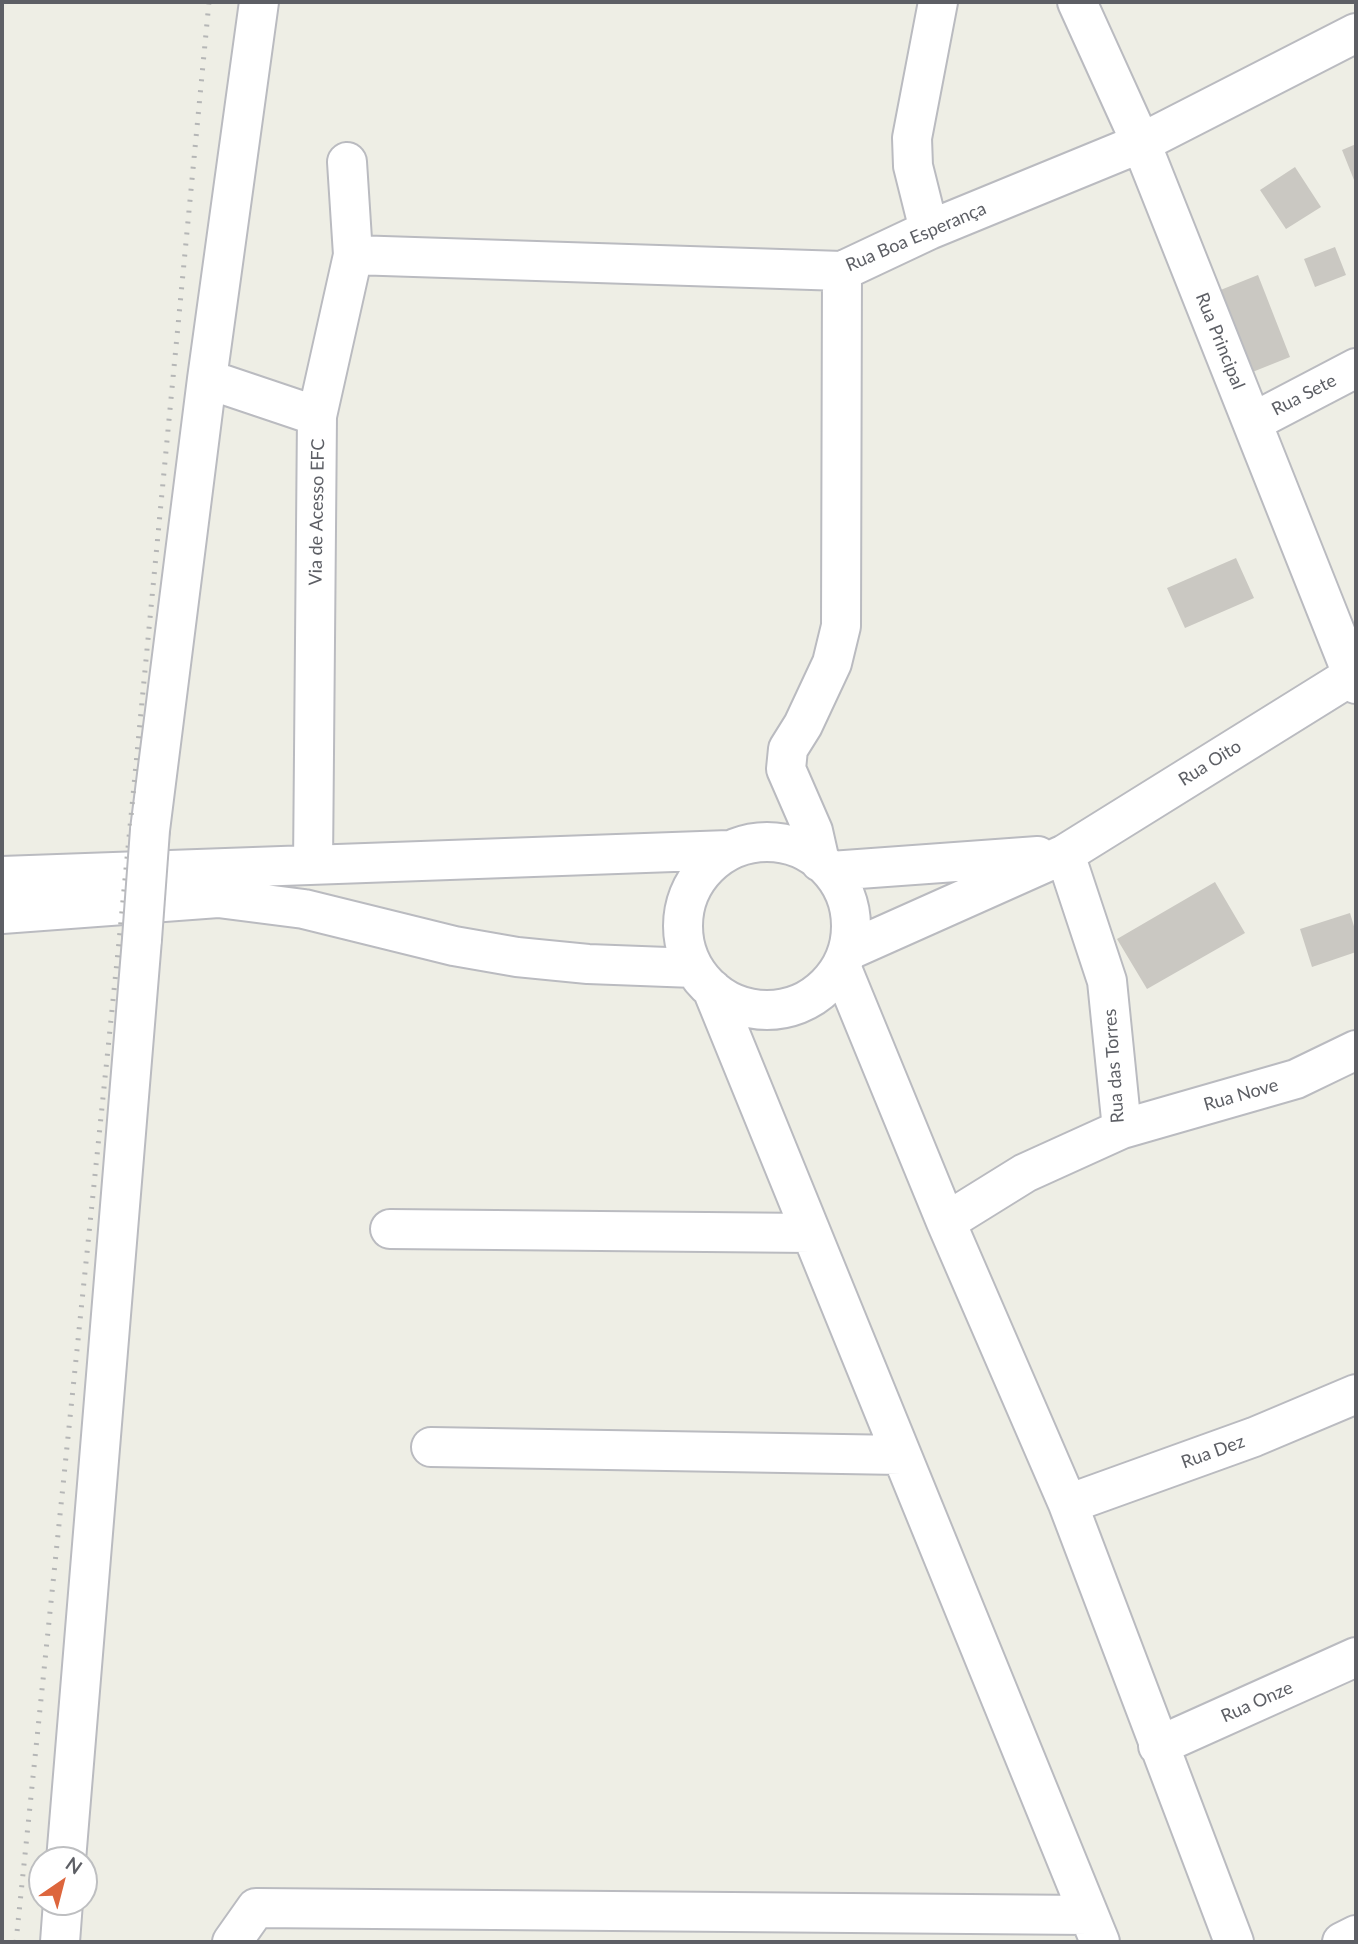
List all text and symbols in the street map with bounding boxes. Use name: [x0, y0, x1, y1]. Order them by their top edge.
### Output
street label: Rua Boa Esperança: [843, 198, 989, 276]
street label: Rua Principal: [1191, 290, 1249, 392]
street label: Rua Sete: [1268, 370, 1340, 420]
street label: Via de Acesso EFC: [305, 438, 329, 586]
street label: Rua Oito: [1175, 735, 1245, 791]
street label: Rua das Torres: [1099, 1008, 1129, 1124]
street label: Rua Nove: [1201, 1074, 1281, 1116]
street label: Rua Dez: [1178, 1431, 1248, 1473]
street label: Rua Onze: [1218, 1677, 1296, 1727]
north arrow: [28, 1846, 98, 1916]
text: N: [62, 1851, 87, 1879]

